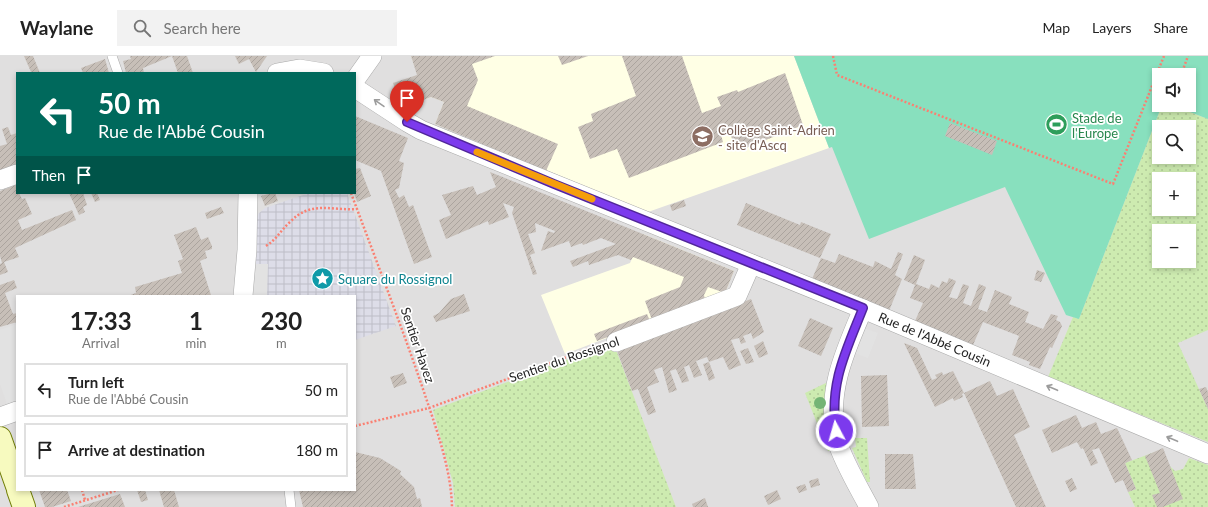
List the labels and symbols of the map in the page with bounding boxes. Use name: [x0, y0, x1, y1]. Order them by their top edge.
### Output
pin: [390, 81, 424, 122]
one-way arrow: [374, 99, 385, 107]
place label: Stade de l'Europe: [1072, 110, 1122, 141]
sports icon: Stade de l'Europe: [1043, 112, 1069, 138]
place label: Collège Saint-Adrien - site d'Ascq: [718, 122, 835, 153]
school or university icon: Collège Saint-Adrien - site d'Ascq: [690, 124, 716, 150]
place icon: Square du Rossignol: [310, 266, 336, 292]
place label: Square du Rossignol: [338, 271, 452, 287]
street label: Sentier Havez: [398, 305, 438, 385]
street label: Rue de l'Abbé Cousin: [876, 308, 993, 370]
street label: Sentier du Rossignol: [507, 333, 621, 385]
one-way arrow: [1047, 384, 1059, 392]
position arrow: [815, 410, 857, 452]
one-way arrow: [1166, 435, 1178, 442]

